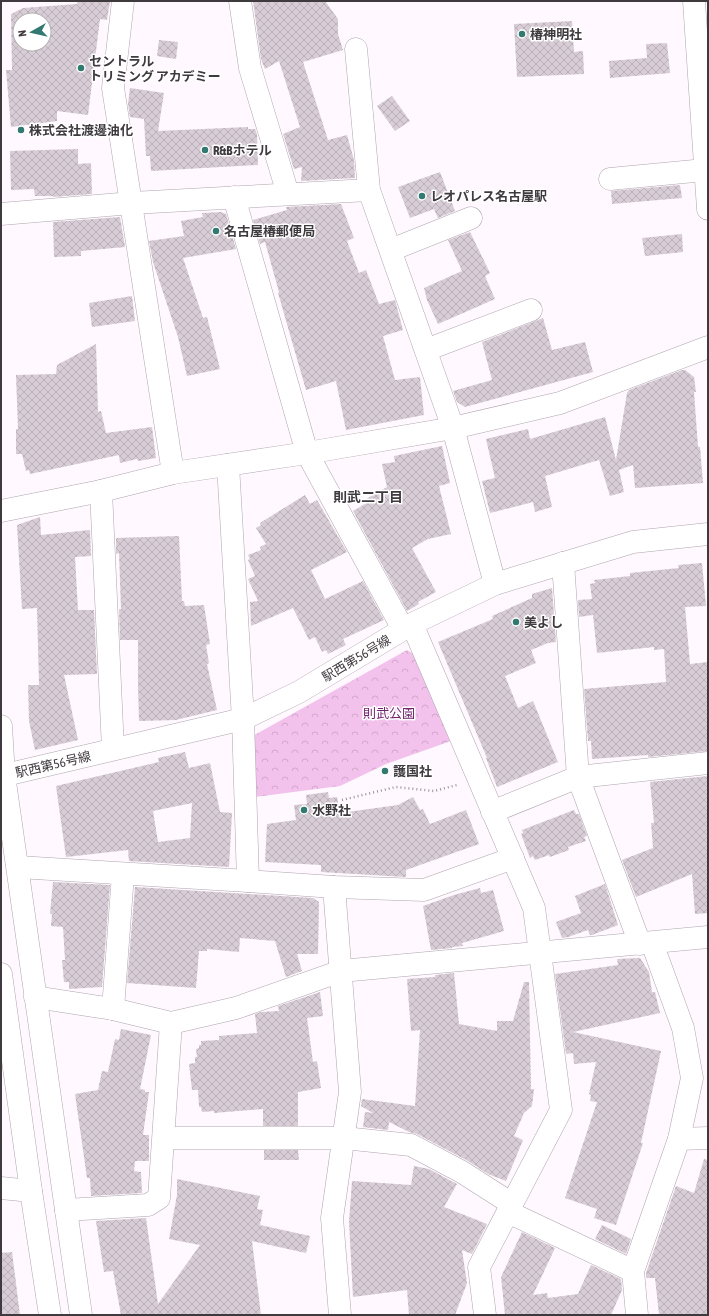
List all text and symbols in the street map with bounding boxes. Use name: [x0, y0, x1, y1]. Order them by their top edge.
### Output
north arrow: [12, 12, 52, 52]
place label: 椿神明社: [530, 27, 582, 42]
text: N: [16, 29, 28, 37]
marker: 椿神明社: [517, 29, 527, 39]
place label: セントラル トリミング アカデミー: [89, 54, 221, 84]
marker: セントラル トリミング アカデミー: [76, 63, 86, 73]
place label: 株式会社渡邊油化: [29, 123, 133, 138]
marker: 株式会社渡邊油化: [16, 125, 26, 135]
place label: R&Bホテル: [213, 143, 271, 158]
marker: R&Bホテル: [200, 145, 210, 155]
place label: レオパレス名古屋駅: [430, 189, 547, 204]
marker: レオパレス名古屋駅: [417, 191, 427, 201]
place label: 名古屋椿郵便局: [224, 224, 315, 239]
marker: 名古屋椿郵便局: [211, 226, 221, 236]
district label: 則武二丁目: [333, 489, 403, 505]
place label: 美よし: [524, 615, 563, 630]
marker: 美よし: [511, 617, 521, 627]
street label: 駅西第56号線: [319, 632, 393, 685]
park label: 則武公園: [363, 706, 415, 721]
street label: 駅西第56号線: [14, 748, 92, 780]
place label: 護国社: [393, 764, 432, 779]
marker: 護国社: [380, 766, 390, 776]
place label: 水野社: [312, 803, 351, 818]
marker: 水野社: [299, 805, 309, 815]

